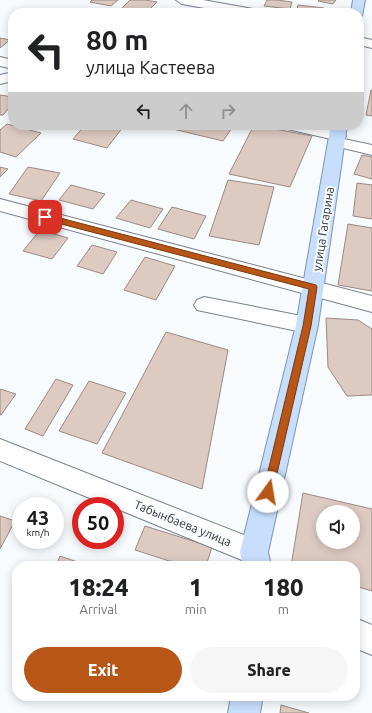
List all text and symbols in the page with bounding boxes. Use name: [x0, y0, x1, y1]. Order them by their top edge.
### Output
icon: left: [20, 24, 72, 76]
text: 80 m: [86, 24, 148, 55]
text: улица Кастеева: [86, 57, 215, 77]
icon: left: [133, 100, 155, 122]
icon: ahead: [175, 100, 197, 122]
icon: right: [217, 100, 239, 122]
street label: улица Гагарина: [310, 186, 336, 272]
pin: [28, 200, 62, 234]
icon: arrive: [34, 206, 56, 228]
position arrow: [247, 471, 289, 513]
speed limit sign: 50: [72, 497, 124, 549]
street label: Табынбаева улица: [133, 498, 233, 548]
map controls: [316, 505, 360, 549]
button: sound: [316, 505, 360, 549]
text: 43: [27, 506, 49, 529]
text: km/h: [26, 527, 50, 538]
text: 18:24: [68, 574, 128, 601]
text: 1: [189, 574, 202, 601]
text: 180: [263, 574, 304, 601]
text: Arrival: [79, 602, 117, 616]
text: min: [185, 602, 207, 616]
text: m: [278, 602, 289, 616]
button: Exit: [24, 647, 182, 693]
button: Share: [190, 647, 348, 693]

